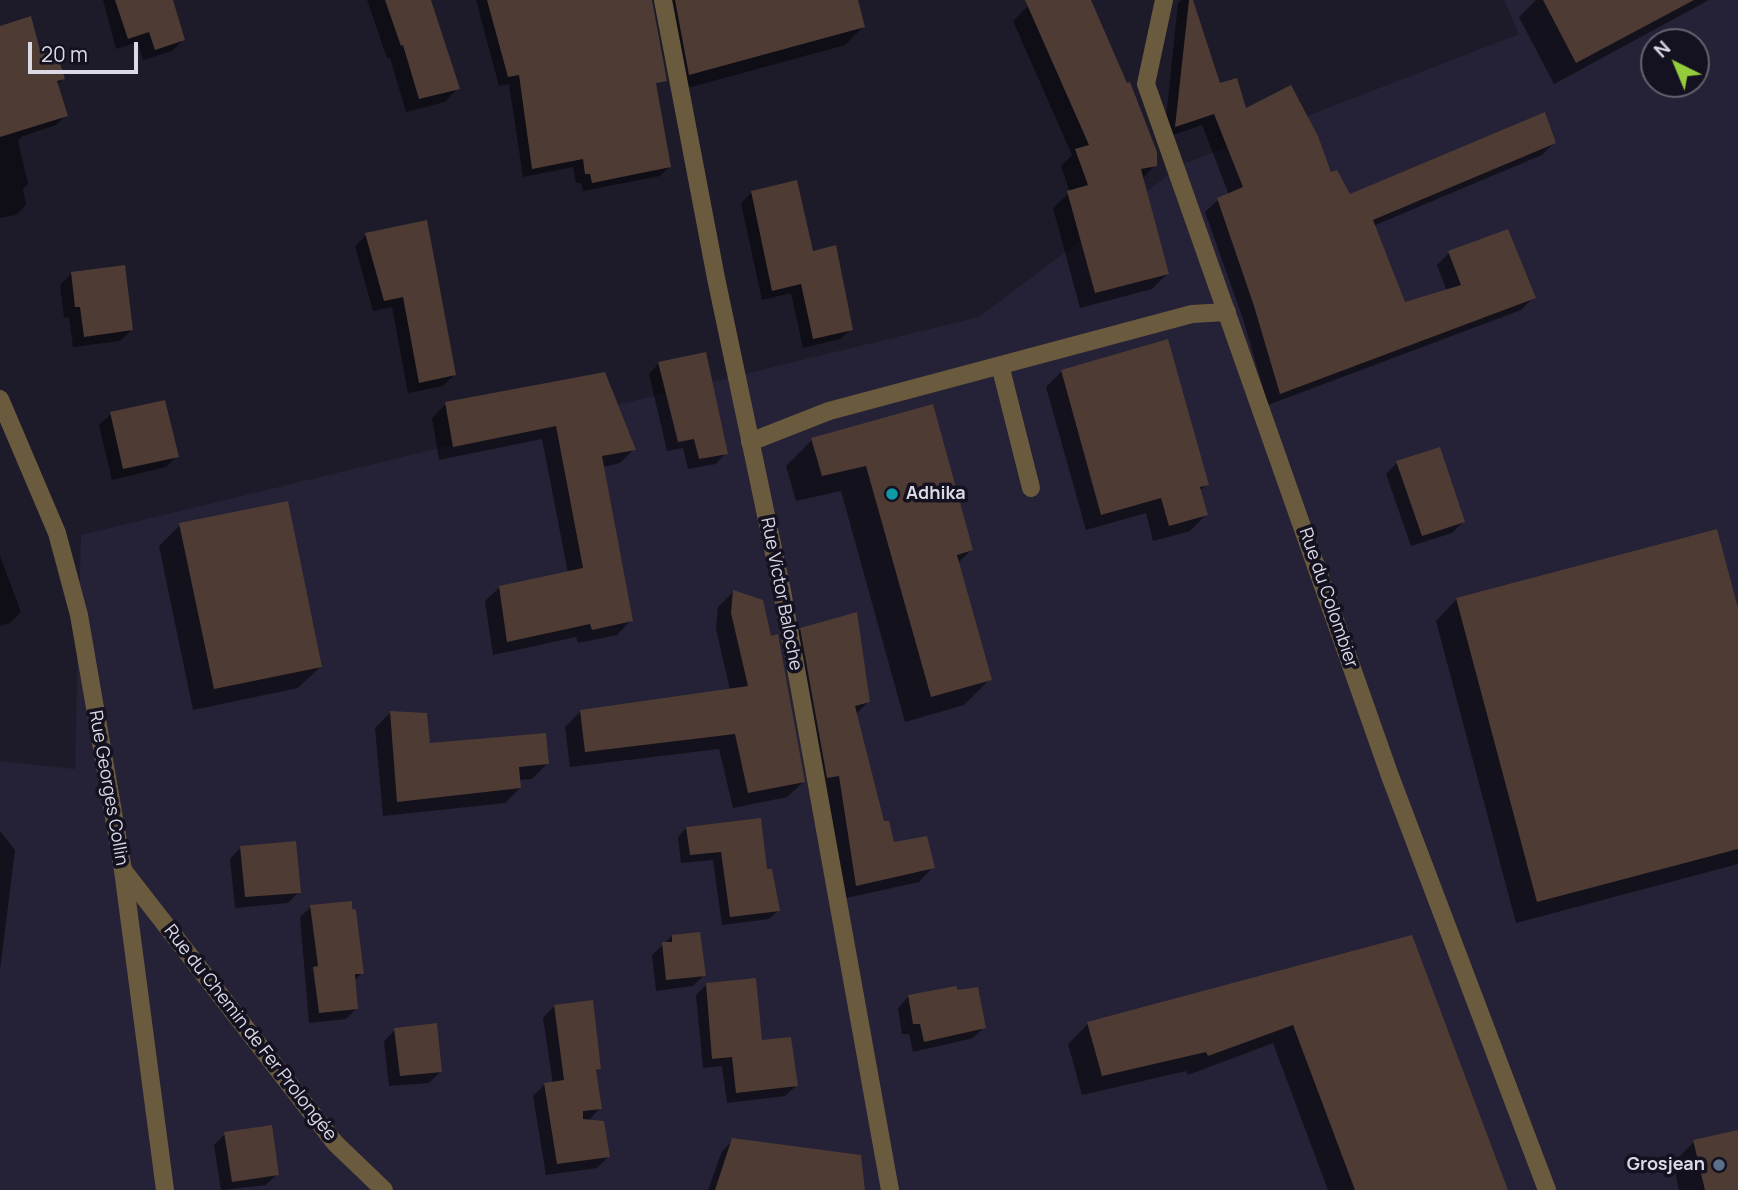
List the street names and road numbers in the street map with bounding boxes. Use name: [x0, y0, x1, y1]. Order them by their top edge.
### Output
street label: Rue Victor Baloche: [756, 516, 806, 672]
street label: Rue du Colombier: [1294, 525, 1362, 671]
street label: Rue Georges Collin: [84, 709, 132, 867]
street label: Rue du Chemin de Fer Prolongée: [159, 921, 341, 1145]

